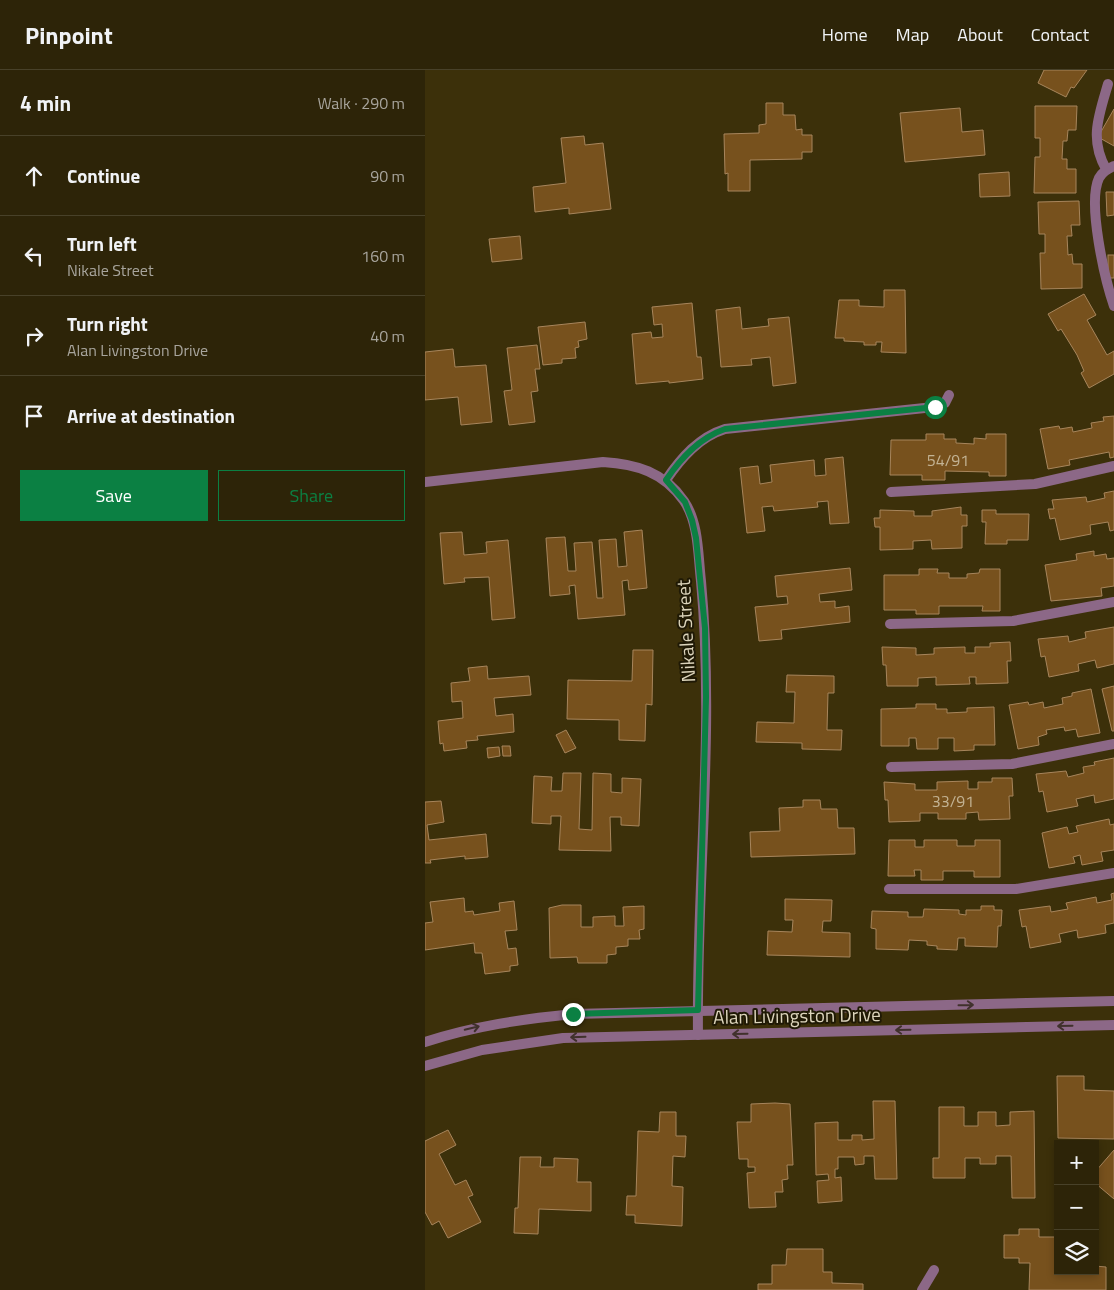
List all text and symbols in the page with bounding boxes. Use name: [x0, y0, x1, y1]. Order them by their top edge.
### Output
text: Pinpoint: [25, 17, 113, 53]
text: Home: [822, 21, 868, 48]
text: Map: [896, 21, 929, 48]
text: About: [957, 21, 1003, 48]
text: Contact: [1031, 21, 1089, 48]
text: 4 min: [20, 87, 71, 119]
text: Walk · 290 m: [317, 91, 405, 115]
text: Continue: [67, 161, 140, 190]
icon: ahead: [20, 162, 48, 190]
text: 90 m: [370, 164, 405, 188]
text: Turn left: [67, 229, 137, 258]
icon: left: [20, 242, 48, 270]
text: 160 m: [361, 244, 405, 268]
text: Nikale Street: [67, 258, 154, 282]
text: Turn right: [67, 309, 148, 338]
icon: right: [20, 322, 48, 350]
text: 40 m: [370, 324, 405, 348]
text: Alan Livingston Drive: [67, 338, 208, 362]
route start: [924, 396, 947, 419]
text: Arrive at destination: [67, 401, 235, 430]
icon: arrive: [20, 402, 48, 430]
house number: 54/91: [927, 448, 969, 472]
button: Save: [20, 470, 208, 521]
button: Share: [218, 470, 405, 521]
street label: Nikale Street: [668, 579, 702, 683]
house number: 33/91: [932, 789, 974, 813]
street label: Alan Livingston Drive: [713, 999, 881, 1031]
one-way arrow: [957, 1000, 973, 1009]
route end: [562, 1003, 585, 1026]
one-way arrow: [1058, 1021, 1074, 1031]
one-way arrow: [463, 1023, 479, 1032]
one-way arrow: [895, 1025, 912, 1035]
one-way arrow: [733, 1029, 749, 1039]
one-way arrow: [570, 1033, 586, 1042]
map controls: [1054, 1140, 1099, 1275]
button: +: [1054, 1140, 1099, 1185]
button: −: [1054, 1185, 1099, 1230]
button: layers: [1054, 1230, 1099, 1275]

